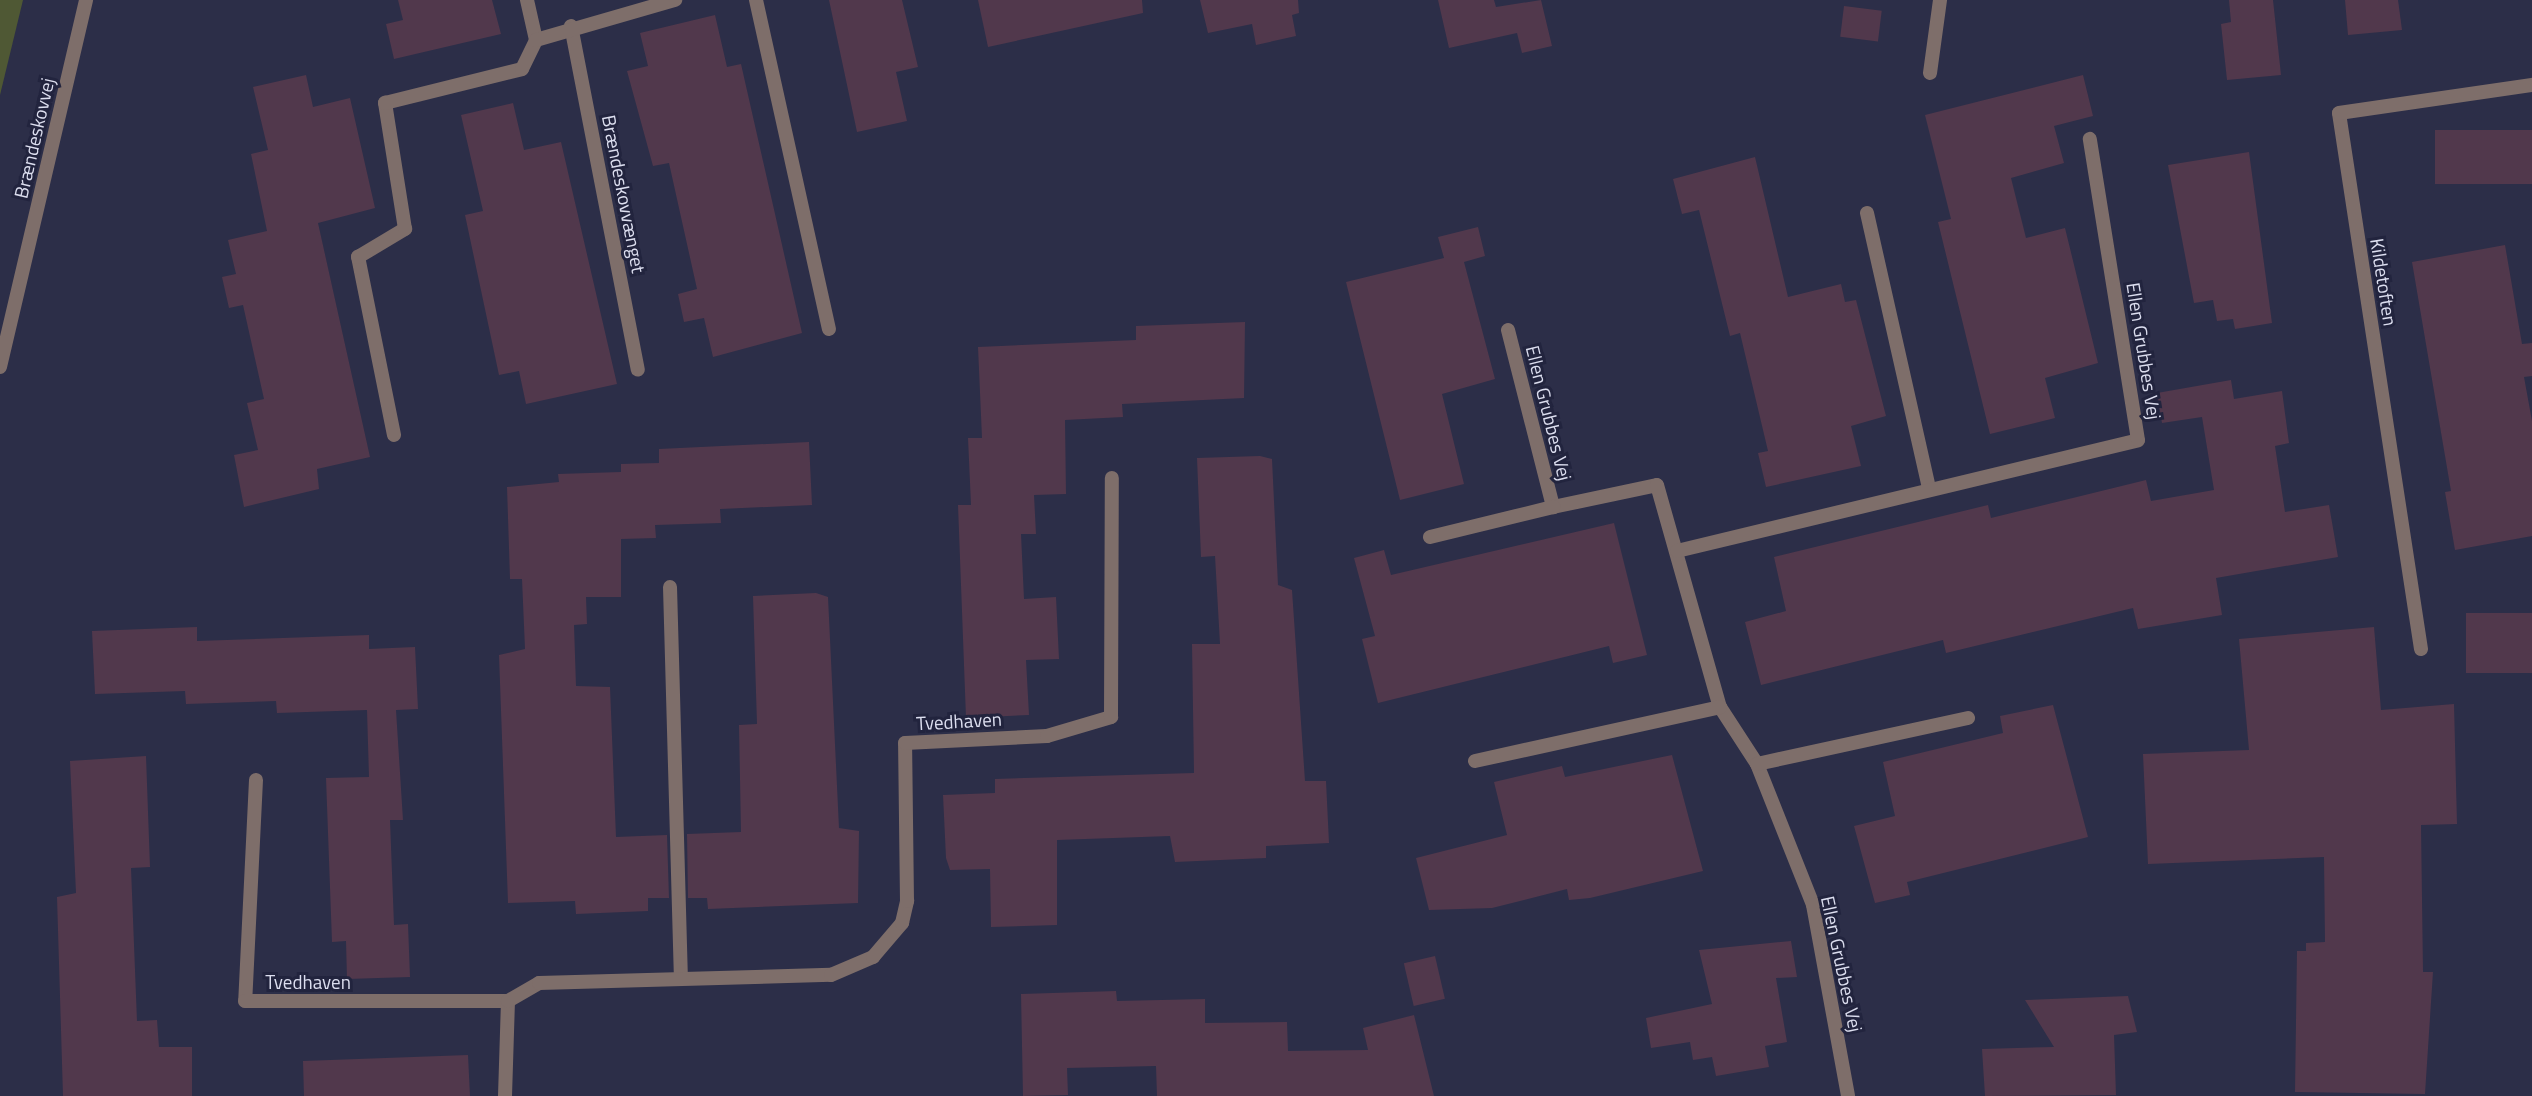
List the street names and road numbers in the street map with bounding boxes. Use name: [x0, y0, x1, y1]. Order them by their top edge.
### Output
street label: Brændeskovvej: [9, 76, 59, 200]
street label: Brændeskovvænget: [597, 113, 651, 275]
street label: Kildetoften: [2366, 237, 2402, 327]
street label: Ellen Grubbes Vej: [2122, 281, 2166, 421]
street label: Ellen Grubbes Vej: [1521, 343, 1577, 483]
street label: Tvedhaven: [916, 707, 1002, 735]
street label: Ellen Grubbes Vej: [1816, 894, 1868, 1034]
street label: Tvedhaven: [265, 971, 351, 993]

